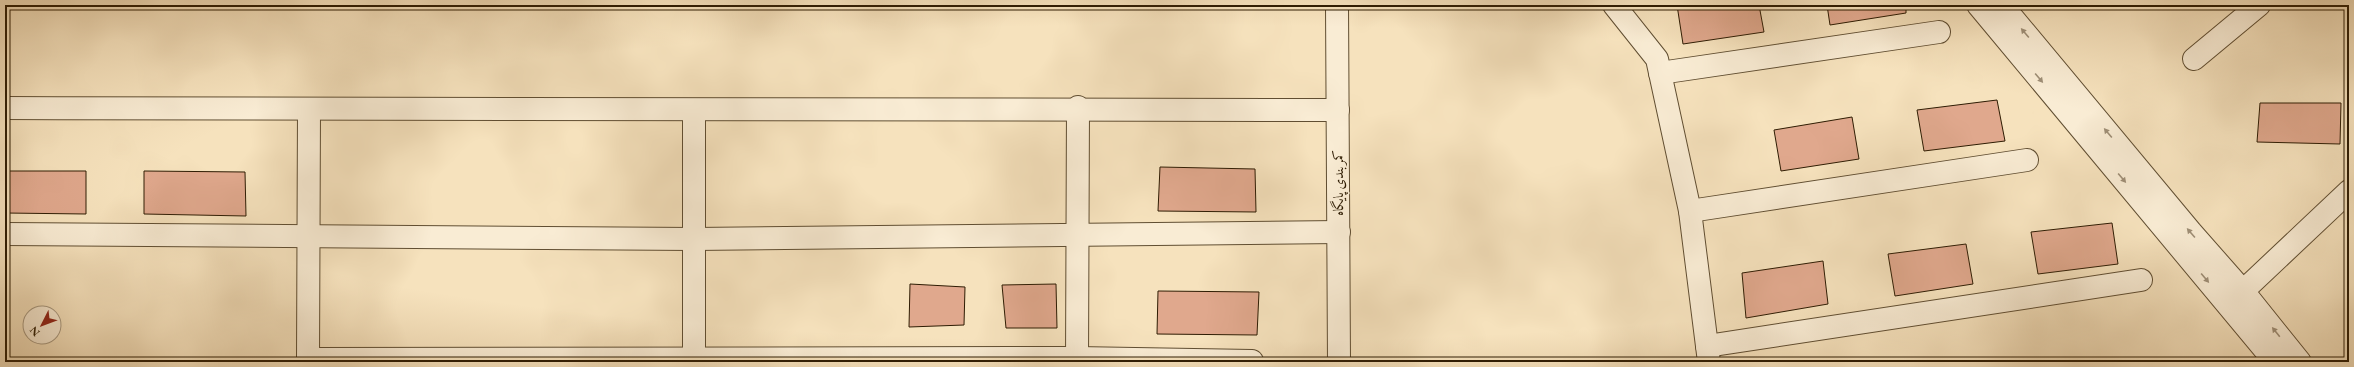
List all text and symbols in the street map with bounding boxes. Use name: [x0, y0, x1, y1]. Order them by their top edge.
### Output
one-way arrow: [2021, 27, 2030, 38]
one-way arrow: [2034, 73, 2043, 83]
one-way arrow: [2104, 127, 2113, 138]
street label: کمربندی پایگاه: [1329, 150, 1349, 216]
one-way arrow: [2117, 173, 2126, 183]
one-way arrow: [2187, 227, 2196, 238]
one-way arrow: [2200, 273, 2209, 283]
north arrow: [22, 305, 62, 345]
text: N: [26, 324, 43, 340]
one-way arrow: [2271, 326, 2280, 337]

